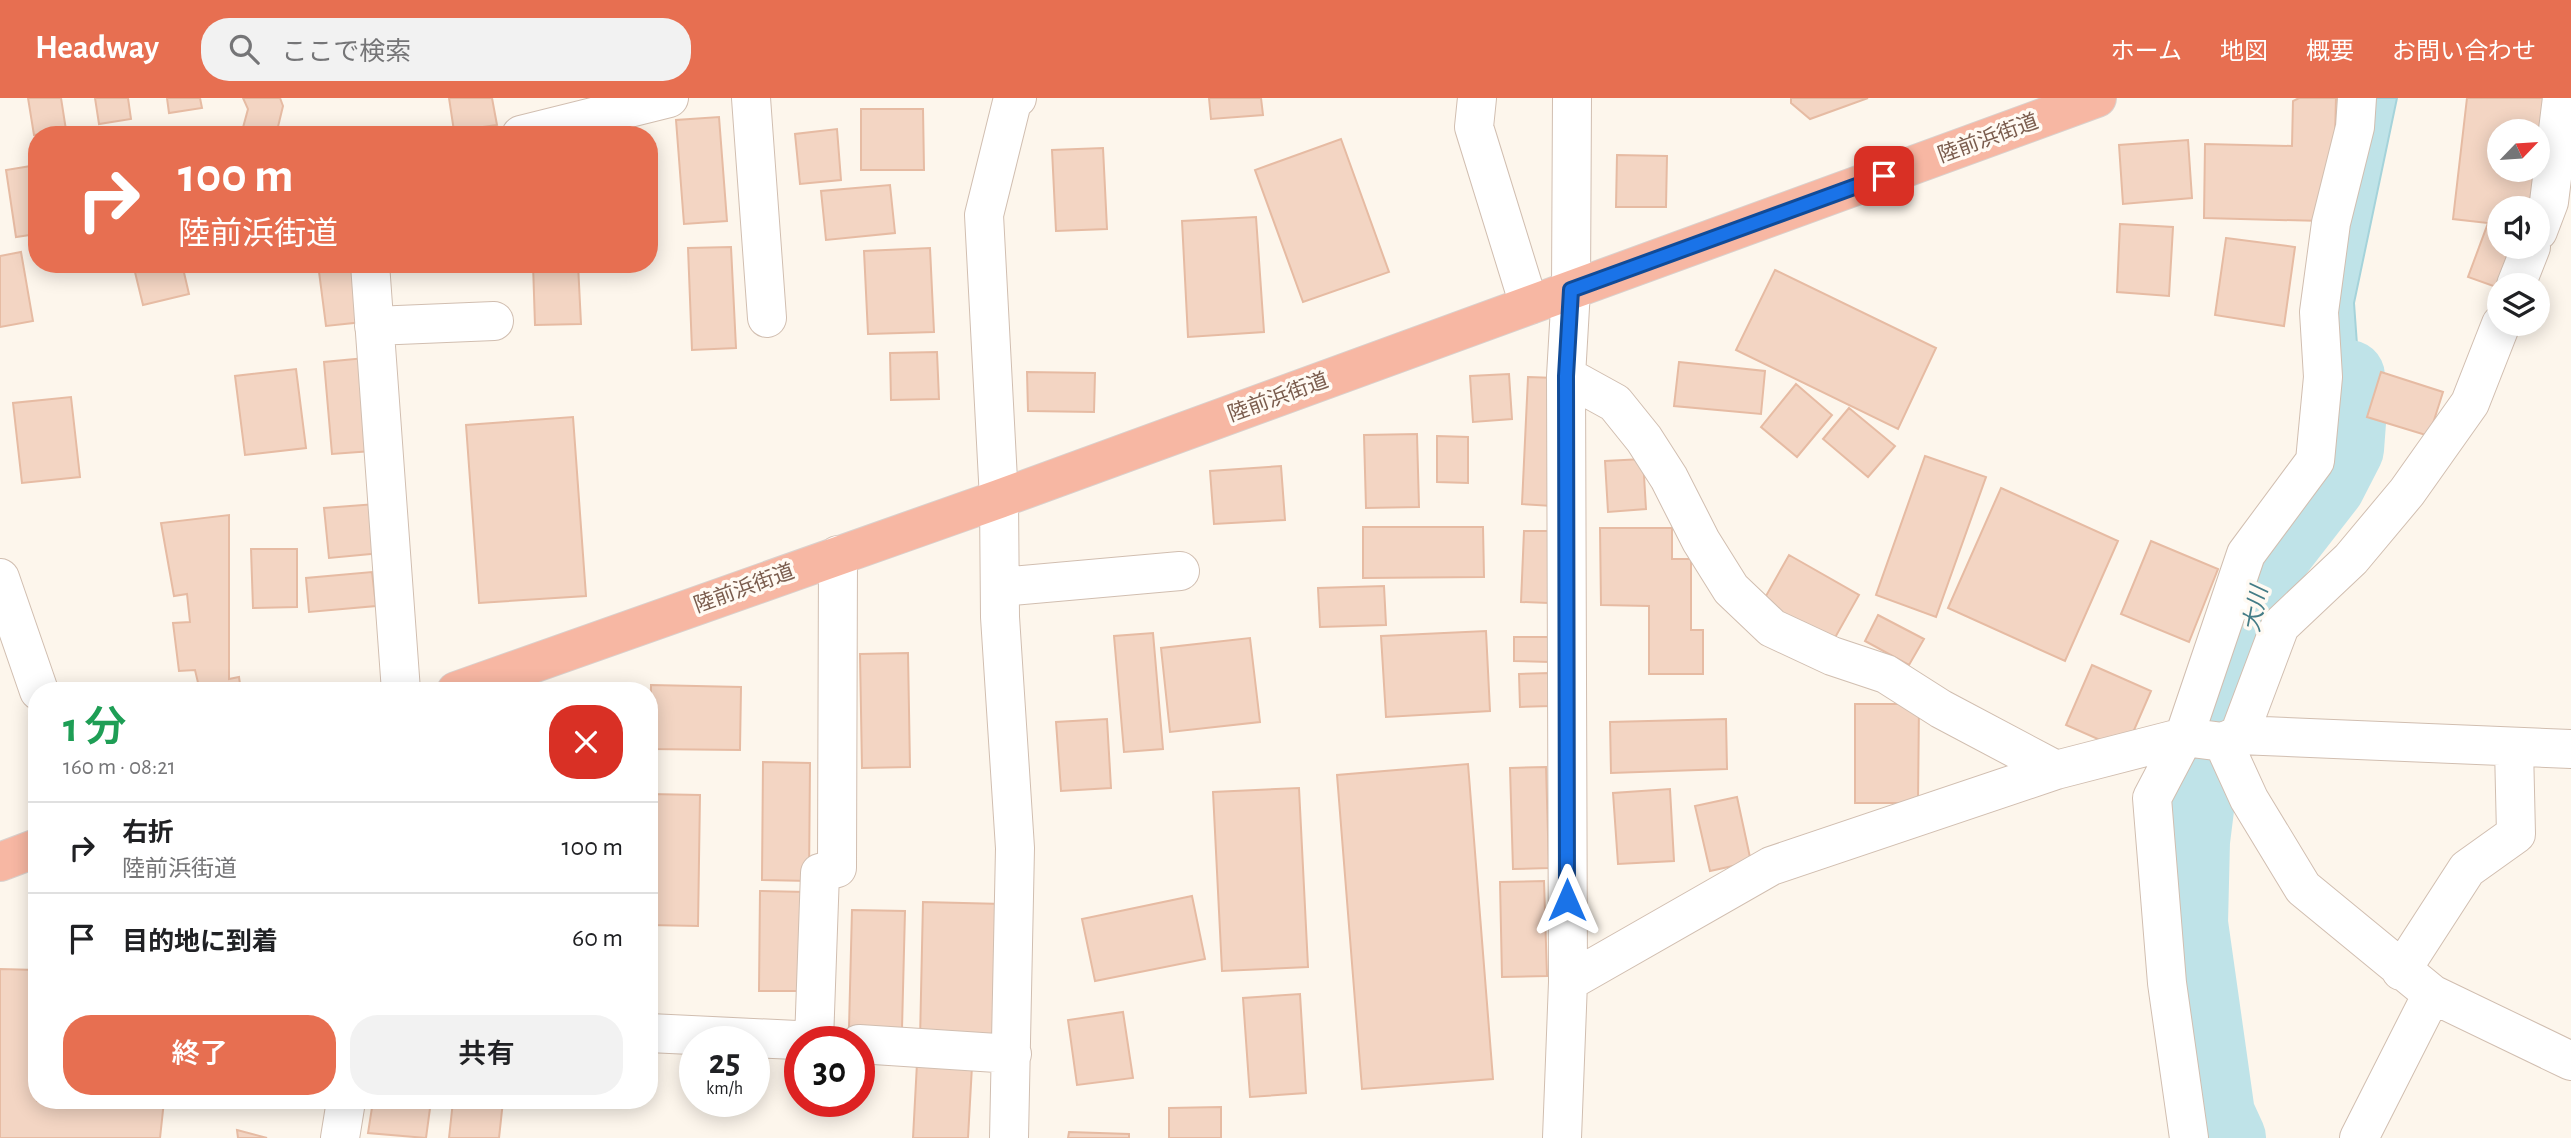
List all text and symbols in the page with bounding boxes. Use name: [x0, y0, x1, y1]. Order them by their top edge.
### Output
search box: [201, 18, 691, 81]
icon: search: [225, 30, 263, 68]
text: Headway: [35, 32, 159, 65]
text: ここで検索: [281, 39, 411, 65]
text: ホーム: [2111, 40, 2182, 64]
text: 地図: [2220, 40, 2268, 64]
text: 概要: [2306, 40, 2354, 64]
text: お問い合わせ: [2392, 40, 2536, 64]
street label: 陸前浜街道: [1935, 110, 2041, 166]
north arrow: [2487, 119, 2550, 182]
map controls: [2487, 119, 2550, 336]
pin: [1854, 146, 1914, 206]
text: 100 m: [178, 152, 294, 201]
icon: right: [63, 154, 154, 245]
icon: arrive: [1865, 157, 1903, 195]
button: sound: [2487, 196, 2550, 259]
text: 陸前浜街道: [178, 218, 338, 250]
button: layers: [2487, 273, 2550, 336]
street label: 陸前浜街道: [1225, 369, 1331, 425]
street label: 陸前浜街道: [691, 560, 797, 616]
water label: 大川: [2239, 581, 2273, 634]
button: close: [549, 705, 623, 779]
text: 1 分: [63, 707, 126, 749]
text: 160 m · 08:21: [63, 756, 176, 779]
text: 右折: [122, 820, 174, 846]
icon: right: [63, 829, 101, 867]
text: 100 m: [562, 834, 623, 860]
text: 陸前浜街道: [122, 858, 237, 881]
position arrow: [1530, 863, 1604, 937]
icon: arrive: [63, 920, 101, 958]
text: 60 m: [572, 925, 623, 951]
text: 目的地に到着: [122, 929, 278, 955]
button: 終了: [63, 1015, 336, 1095]
button: 共有: [350, 1015, 623, 1095]
speed limit sign: 30: [784, 1026, 875, 1117]
text: 25: [709, 1045, 740, 1080]
text: km/h: [706, 1080, 743, 1098]

